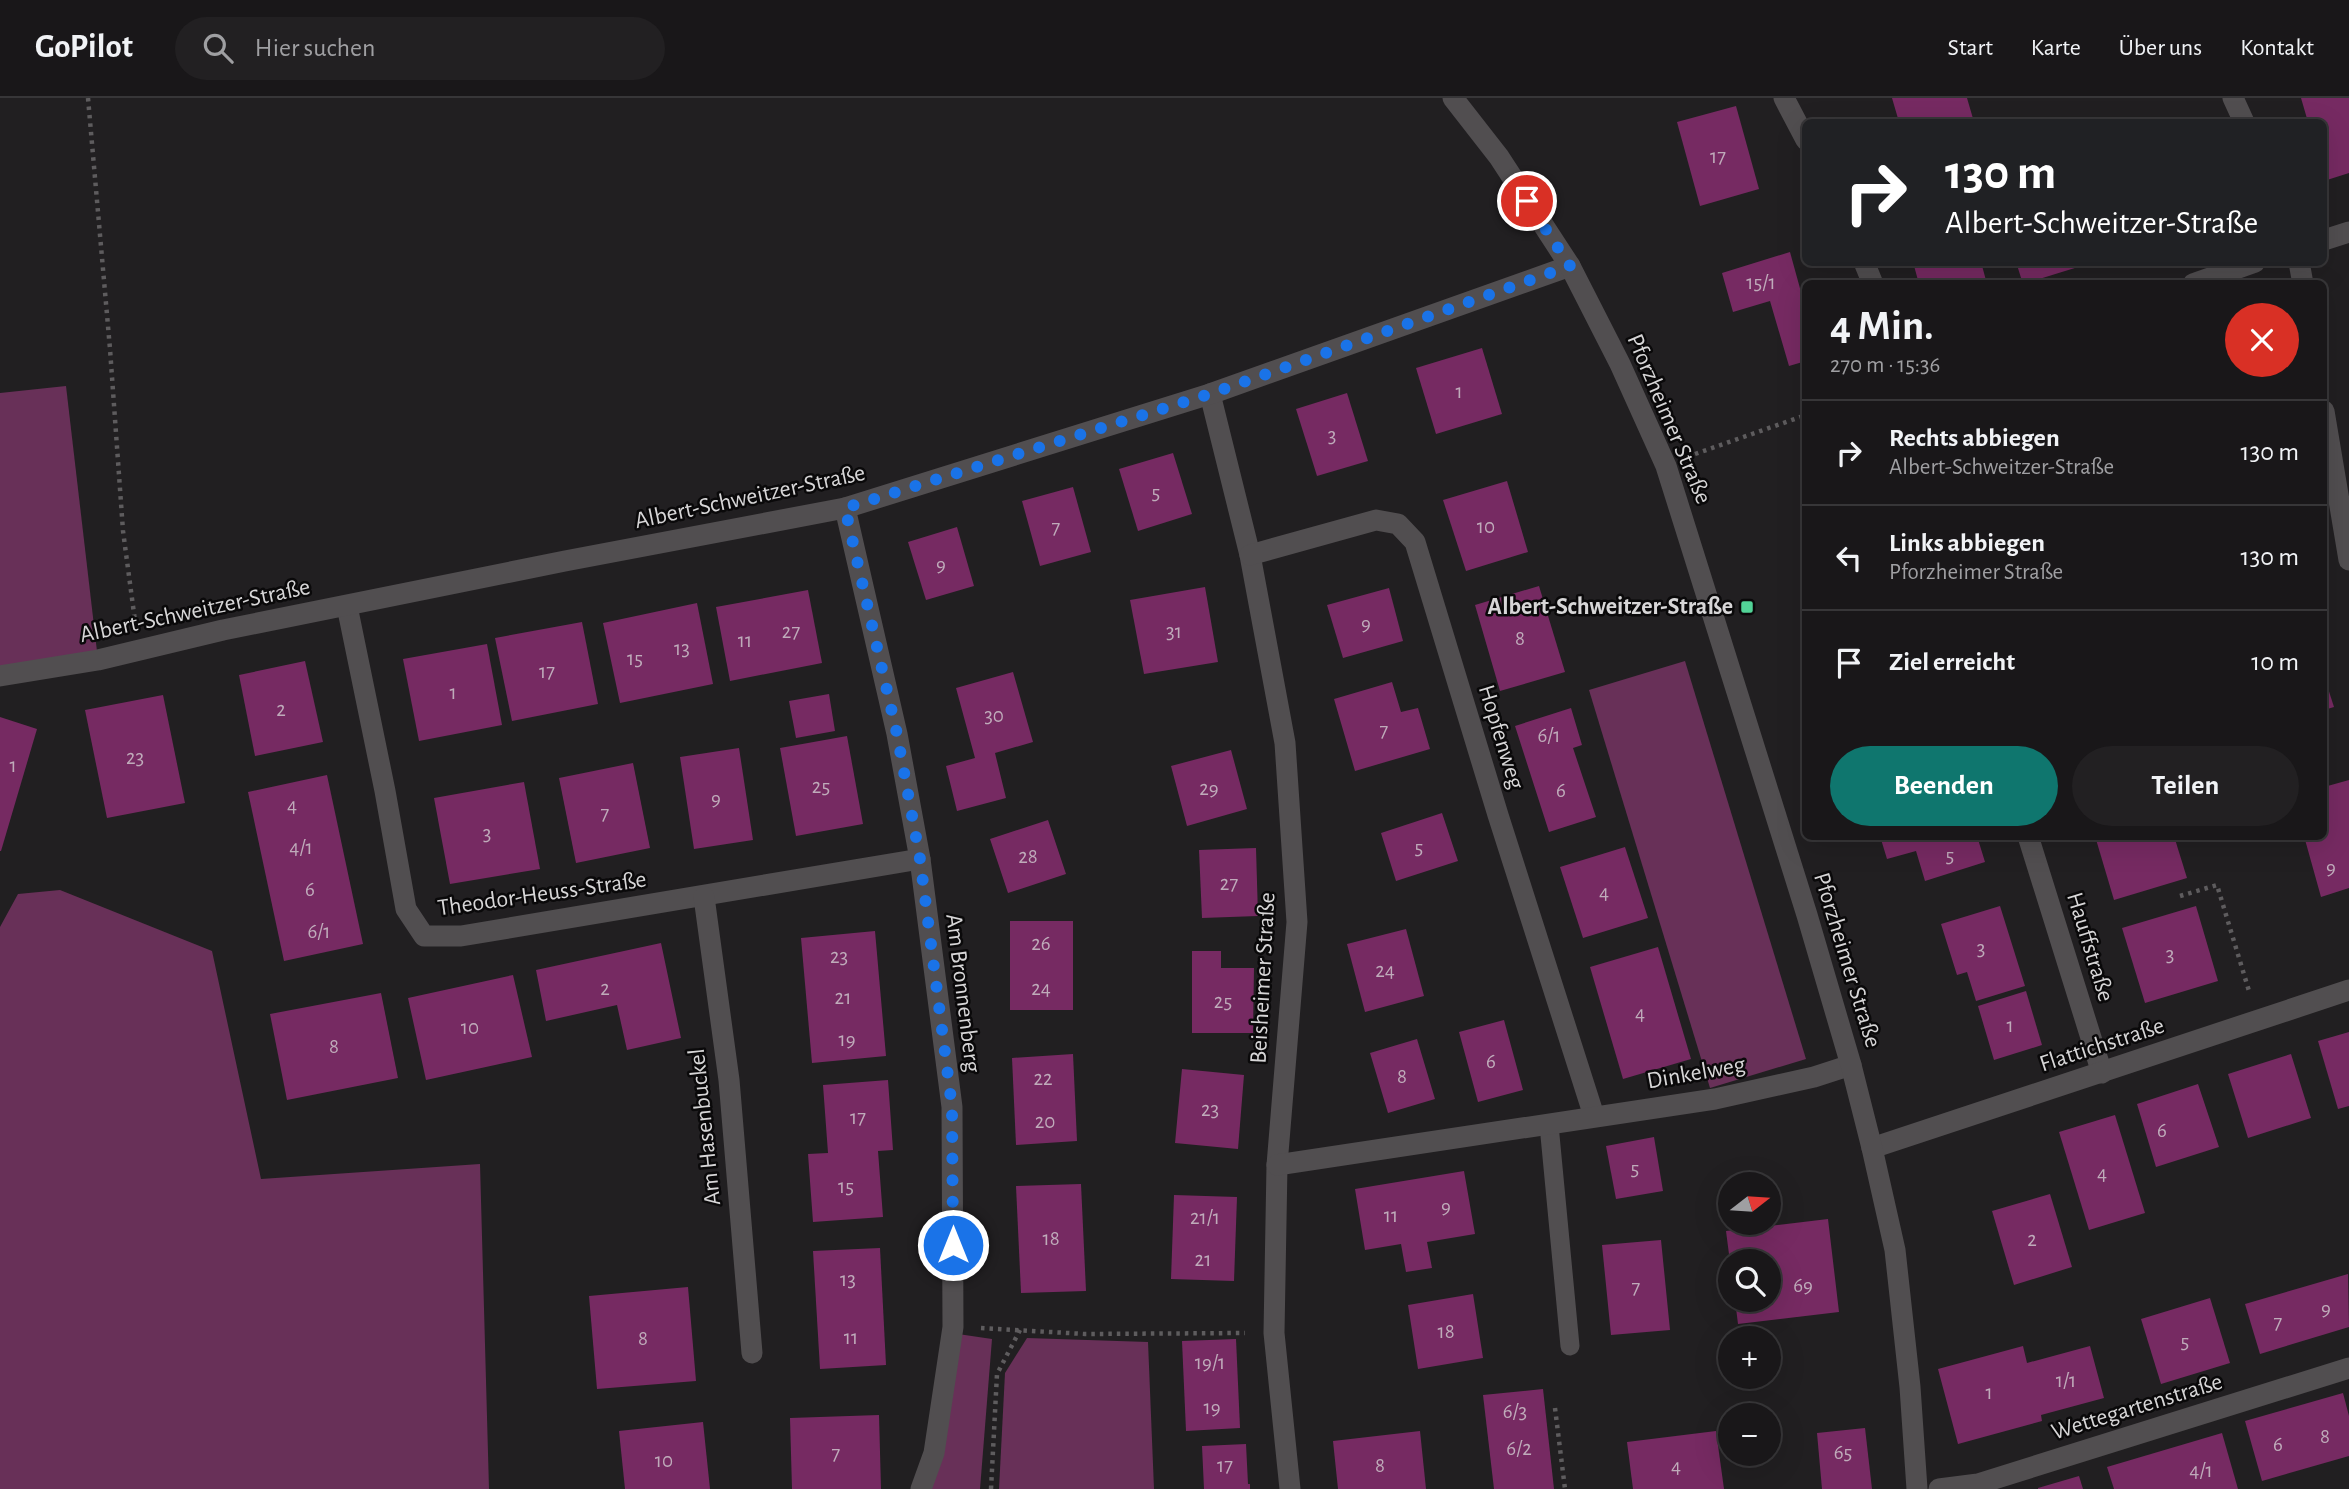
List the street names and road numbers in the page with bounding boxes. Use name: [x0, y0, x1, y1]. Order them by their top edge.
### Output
street label: Pforzheimer Straße: [1622, 331, 1716, 507]
street label: Albert-Schweitzer-Straße: [633, 461, 867, 533]
street label: Albert-Schweitzer-Straße: [78, 575, 312, 647]
street label: Hopfenweg: [1474, 682, 1528, 792]
street label: Theodor-Heuss-Straße: [436, 867, 648, 921]
street label: Pforzheimer Straße: [1809, 870, 1885, 1050]
street label: Hauffstraße: [2062, 889, 2118, 1005]
street label: Beisheimer Straße: [1247, 892, 1279, 1064]
street label: Am Bronnenberg: [941, 912, 985, 1074]
street label: Flattichstraße: [2037, 1014, 2167, 1076]
street label: Am Hasenbuckel: [685, 1047, 725, 1207]
street label: Dinkelweg: [1645, 1052, 1747, 1093]
street label: Wettegartenstraße: [2049, 1370, 2225, 1444]

